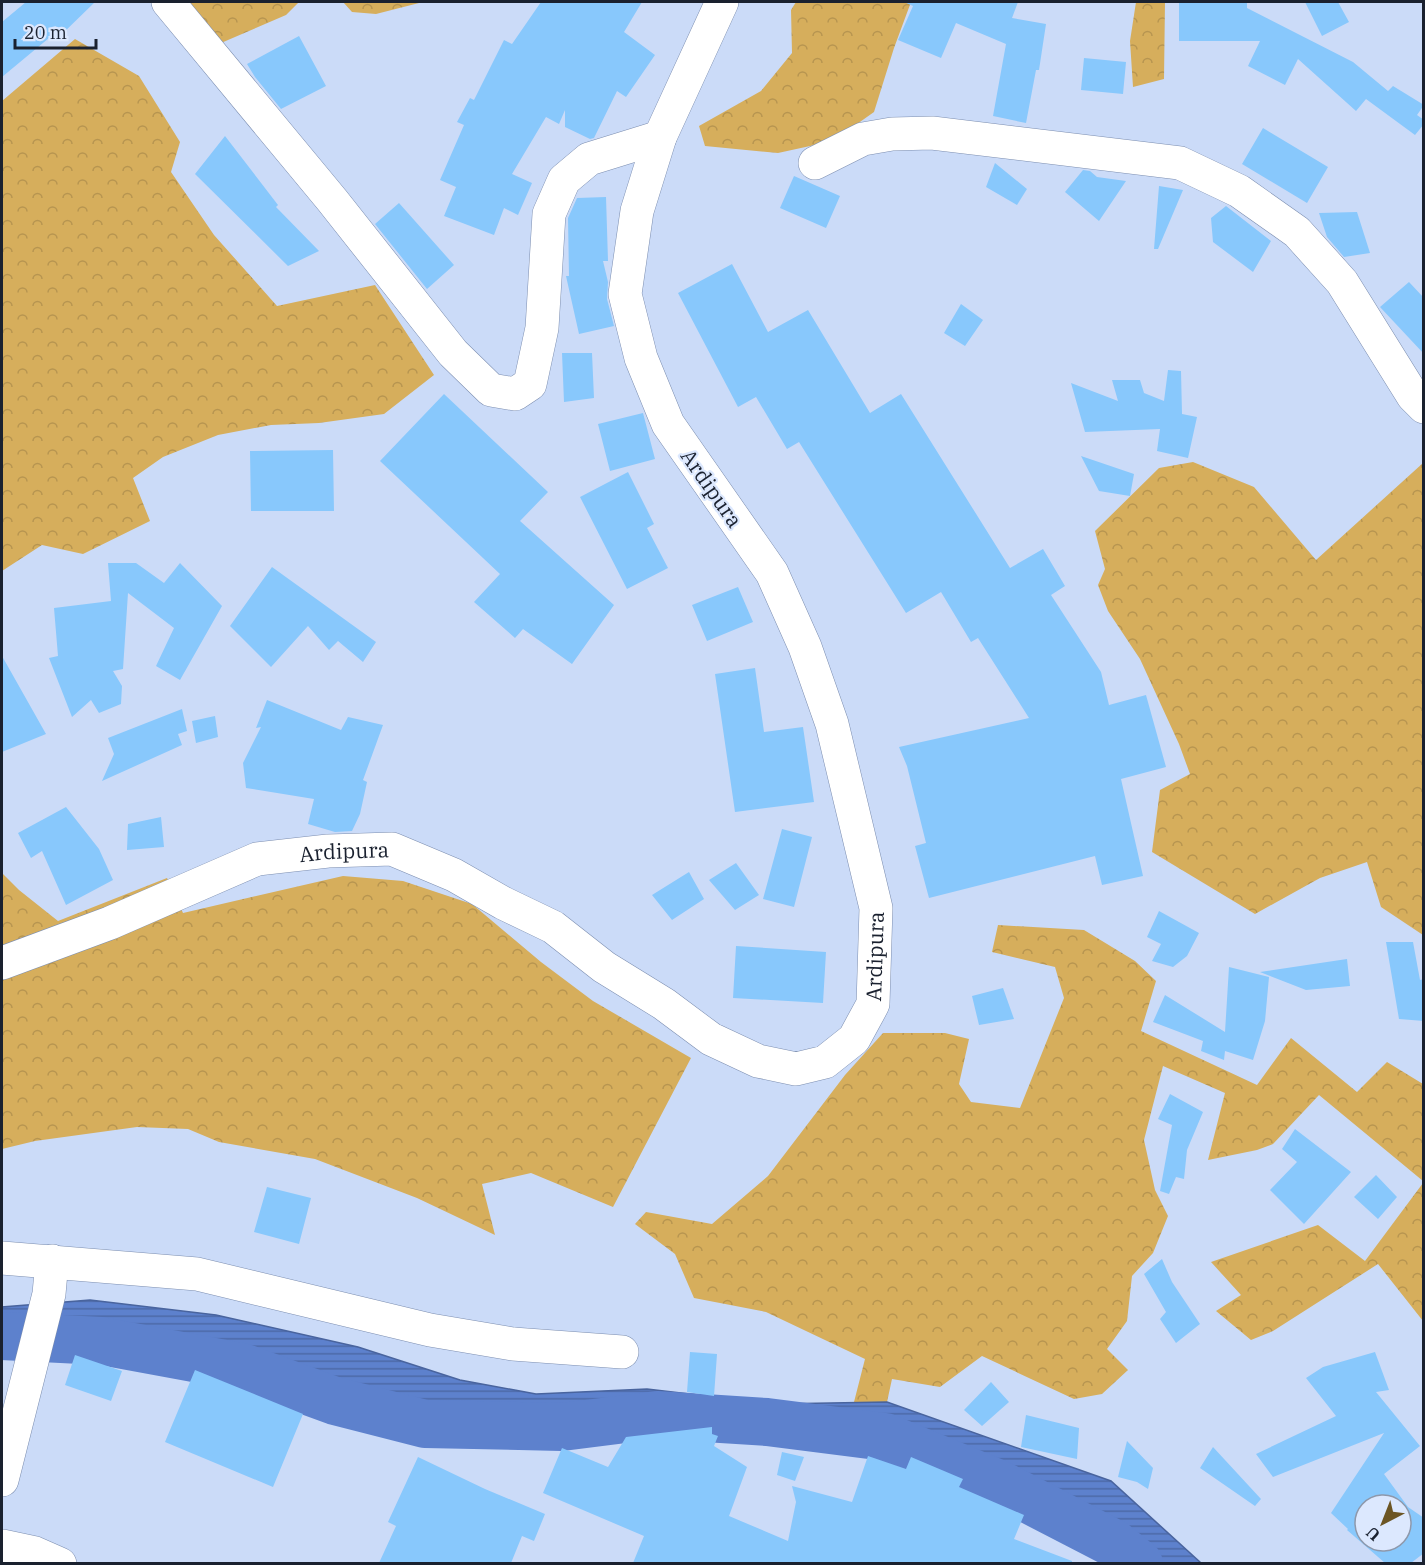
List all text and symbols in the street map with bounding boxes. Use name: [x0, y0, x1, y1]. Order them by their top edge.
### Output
scale bar: [15, 12, 96, 50]
text: 20 m: [24, 21, 67, 44]
street label: Ardipura: [675, 443, 749, 533]
street label: Ardipura: [298, 835, 389, 868]
street label: Ardipura: [859, 911, 890, 1002]
north arrow: [1353, 1493, 1413, 1553]
text: U: [1362, 1523, 1384, 1546]

